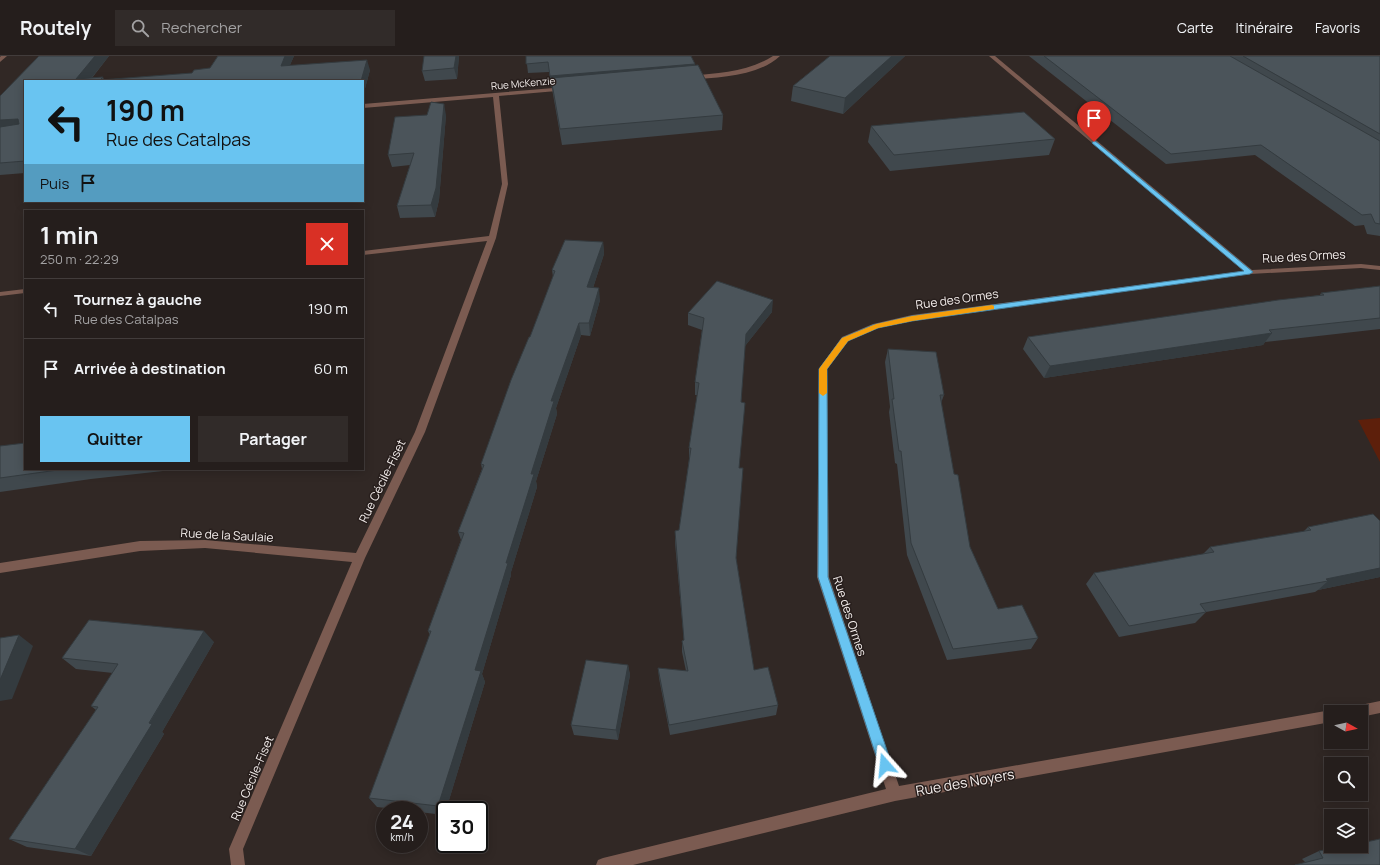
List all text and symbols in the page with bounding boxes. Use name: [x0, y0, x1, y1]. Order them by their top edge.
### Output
search box: [115, 10, 395, 46]
text: Routely: [20, 15, 91, 41]
icon: search: [129, 17, 151, 39]
text: Rechercher: [161, 17, 242, 38]
text: Carte: [1177, 18, 1213, 37]
text: Itinéraire: [1235, 18, 1293, 37]
text: Favoris: [1315, 18, 1360, 37]
street label: Rue McKenzie: [490, 73, 556, 93]
text: 190 m: [106, 91, 185, 129]
icon: left: [40, 96, 92, 148]
pin: [1077, 101, 1111, 142]
icon: arrive: [1083, 107, 1105, 129]
text: Rue des Catalpas: [106, 127, 251, 151]
icon: arrive: [77, 172, 99, 194]
text: Puis: [40, 173, 69, 194]
text: 1 min: [40, 218, 99, 251]
button: close: [306, 223, 348, 265]
street label: Rue des Ormes: [1262, 245, 1346, 267]
text: 250 m · 22:29: [40, 250, 119, 268]
street label: Rue des Ormes: [915, 285, 999, 313]
text: Tournez à gauche: [74, 289, 202, 310]
icon: left: [40, 298, 62, 320]
text: 190 m: [308, 298, 348, 319]
text: Rue des Catalpas: [74, 310, 179, 328]
icon: arrive: [40, 358, 62, 380]
text: Arrivée à destination: [74, 358, 226, 379]
text: 60 m: [314, 358, 348, 379]
button: Quitter: [40, 416, 190, 462]
button: Partager: [198, 416, 348, 462]
street label: Rue Cécile-Fiset: [354, 436, 410, 526]
street label: Rue de la Saulaie: [180, 524, 274, 546]
street label: Rue des Ormes: [829, 574, 871, 658]
north arrow: [1324, 705, 1368, 749]
map controls: [1324, 705, 1368, 853]
street label: Rue Cécile-Fiset: [226, 733, 278, 823]
position arrow: [864, 744, 906, 786]
button: search: [1324, 757, 1368, 801]
street label: Rue des Noyers: [914, 764, 1016, 800]
speed limit sign: 30: [436, 801, 488, 853]
text: 24: [390, 808, 414, 835]
button: layers: [1324, 809, 1368, 853]
text: km/h: [390, 830, 414, 844]

